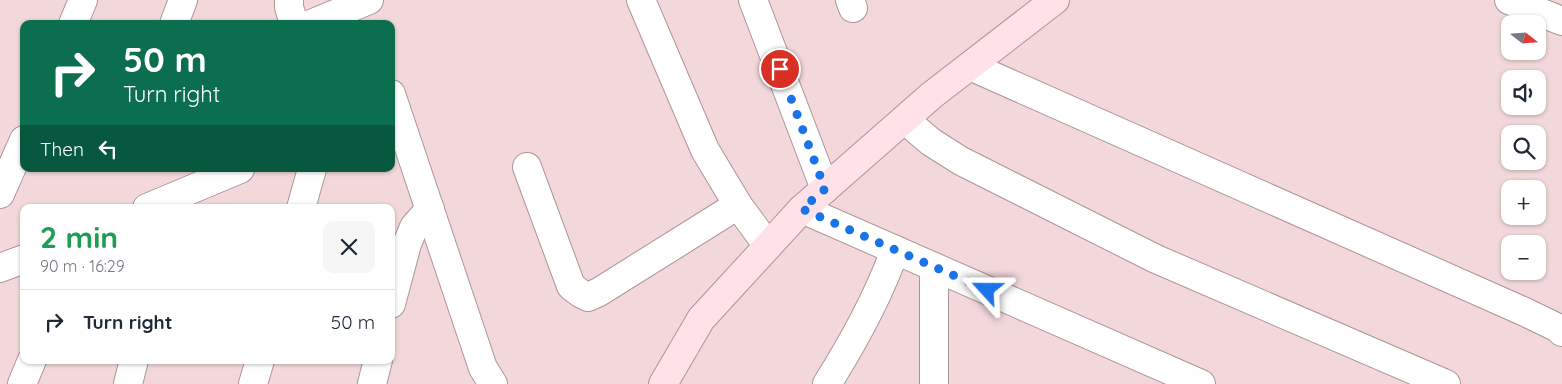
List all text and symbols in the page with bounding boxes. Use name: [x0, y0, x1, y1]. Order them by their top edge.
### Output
north arrow: [1501, 15, 1546, 60]
map controls: [1501, 15, 1546, 280]
text: 50 m: [123, 37, 207, 81]
icon: right: [40, 40, 105, 105]
pin: [759, 48, 801, 90]
icon: arrive: [766, 55, 794, 83]
button: sound: [1501, 70, 1546, 115]
text: Turn right: [123, 80, 220, 108]
button: search: [1501, 125, 1546, 170]
icon: left: [94, 135, 122, 163]
text: Then: [40, 137, 84, 161]
button: +: [1501, 180, 1546, 225]
text: 2 min: [40, 218, 118, 256]
button: close: [323, 221, 375, 273]
button: −: [1501, 235, 1546, 280]
text: 90 m · 16:29: [40, 256, 125, 276]
position arrow: [960, 263, 1012, 315]
icon: right: [40, 308, 68, 336]
text: Turn right: [83, 310, 172, 334]
text: 50 m: [331, 310, 375, 334]

